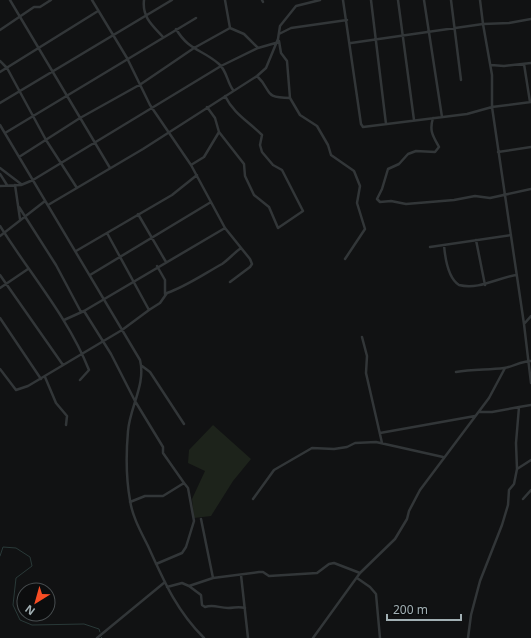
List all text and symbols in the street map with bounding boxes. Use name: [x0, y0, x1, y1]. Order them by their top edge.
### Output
north arrow: [16, 582, 56, 622]
scale bar: [387, 596, 461, 622]
text: 200 m: [393, 601, 428, 618]
text: N: [22, 602, 38, 619]

